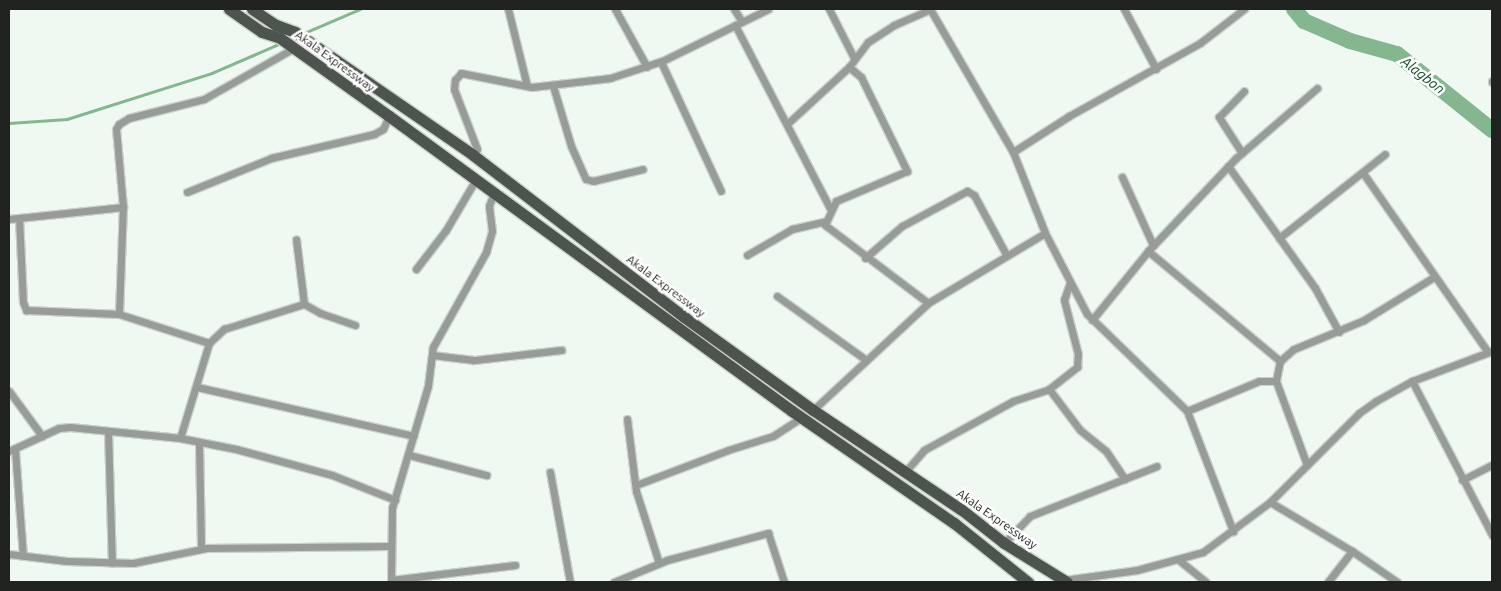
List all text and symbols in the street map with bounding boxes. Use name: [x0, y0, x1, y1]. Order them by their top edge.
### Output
street label: Akala Expressway: [292, 27, 378, 95]
water label: Alagbon: [1398, 53, 1448, 97]
street label: Akala Expressway: [624, 252, 708, 320]
street label: Akala Expressway: [954, 486, 1040, 552]

